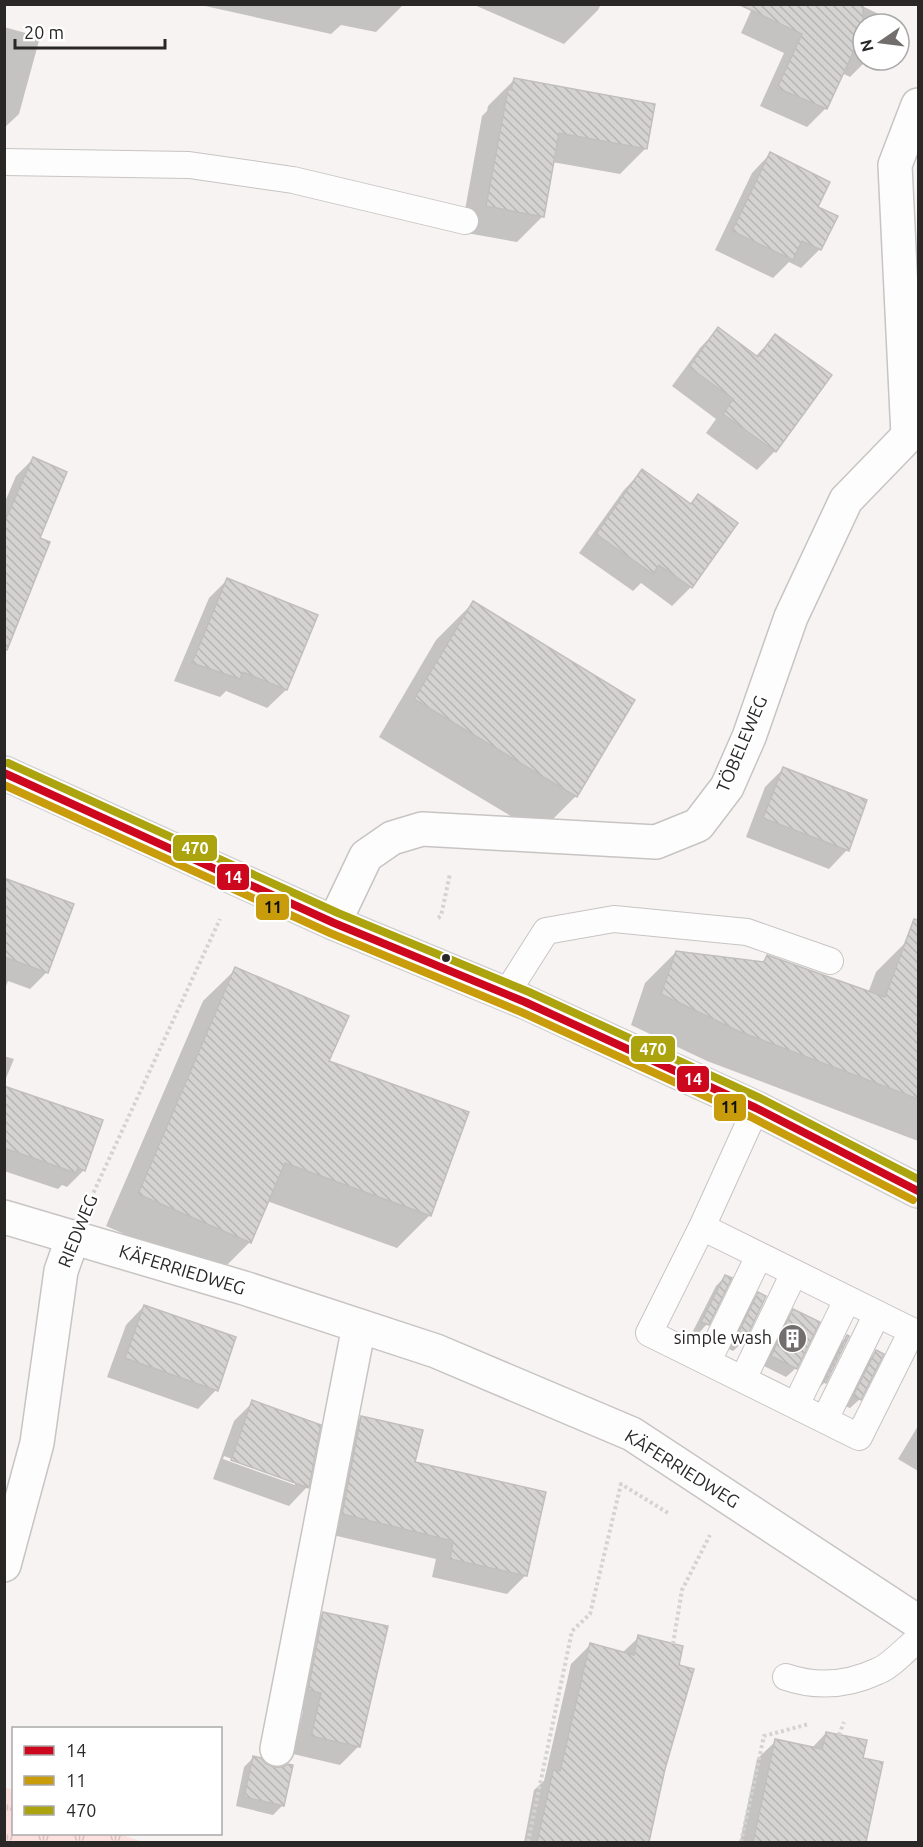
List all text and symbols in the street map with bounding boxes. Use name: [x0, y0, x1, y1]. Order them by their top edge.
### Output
scale bar: [15, 12, 165, 50]
north arrow: [851, 12, 911, 72]
text: 20 m: [24, 22, 64, 42]
text: N: [856, 38, 877, 54]
street label: TÖBELEWEG: [712, 692, 770, 795]
line badge: 470: [172, 834, 218, 862]
text: 470: [181, 839, 209, 857]
line badge: 14: [216, 863, 250, 891]
text: 14: [224, 868, 242, 886]
line badge: 11: [255, 893, 290, 921]
text: 11: [264, 898, 282, 916]
unlabelled marker: [440, 952, 452, 964]
line badge: 470: [630, 1035, 676, 1063]
text: 470: [639, 1040, 667, 1058]
line badge: 14: [676, 1065, 710, 1093]
text: 14: [684, 1070, 702, 1088]
line badge: 11: [713, 1093, 747, 1122]
text: 11: [721, 1098, 739, 1116]
street label: RIEDWEG: [53, 1191, 101, 1270]
street label: KÄFERRIEDWEG: [117, 1240, 248, 1298]
building icon: simple wash: [777, 1322, 809, 1354]
place label: simple wash: [674, 1327, 772, 1347]
street label: KÄFERRIEDWEG: [622, 1425, 743, 1511]
legend: [12, 1727, 222, 1835]
text: 14: [66, 1740, 86, 1760]
text: 11: [66, 1770, 86, 1790]
text: 470: [66, 1800, 96, 1820]

